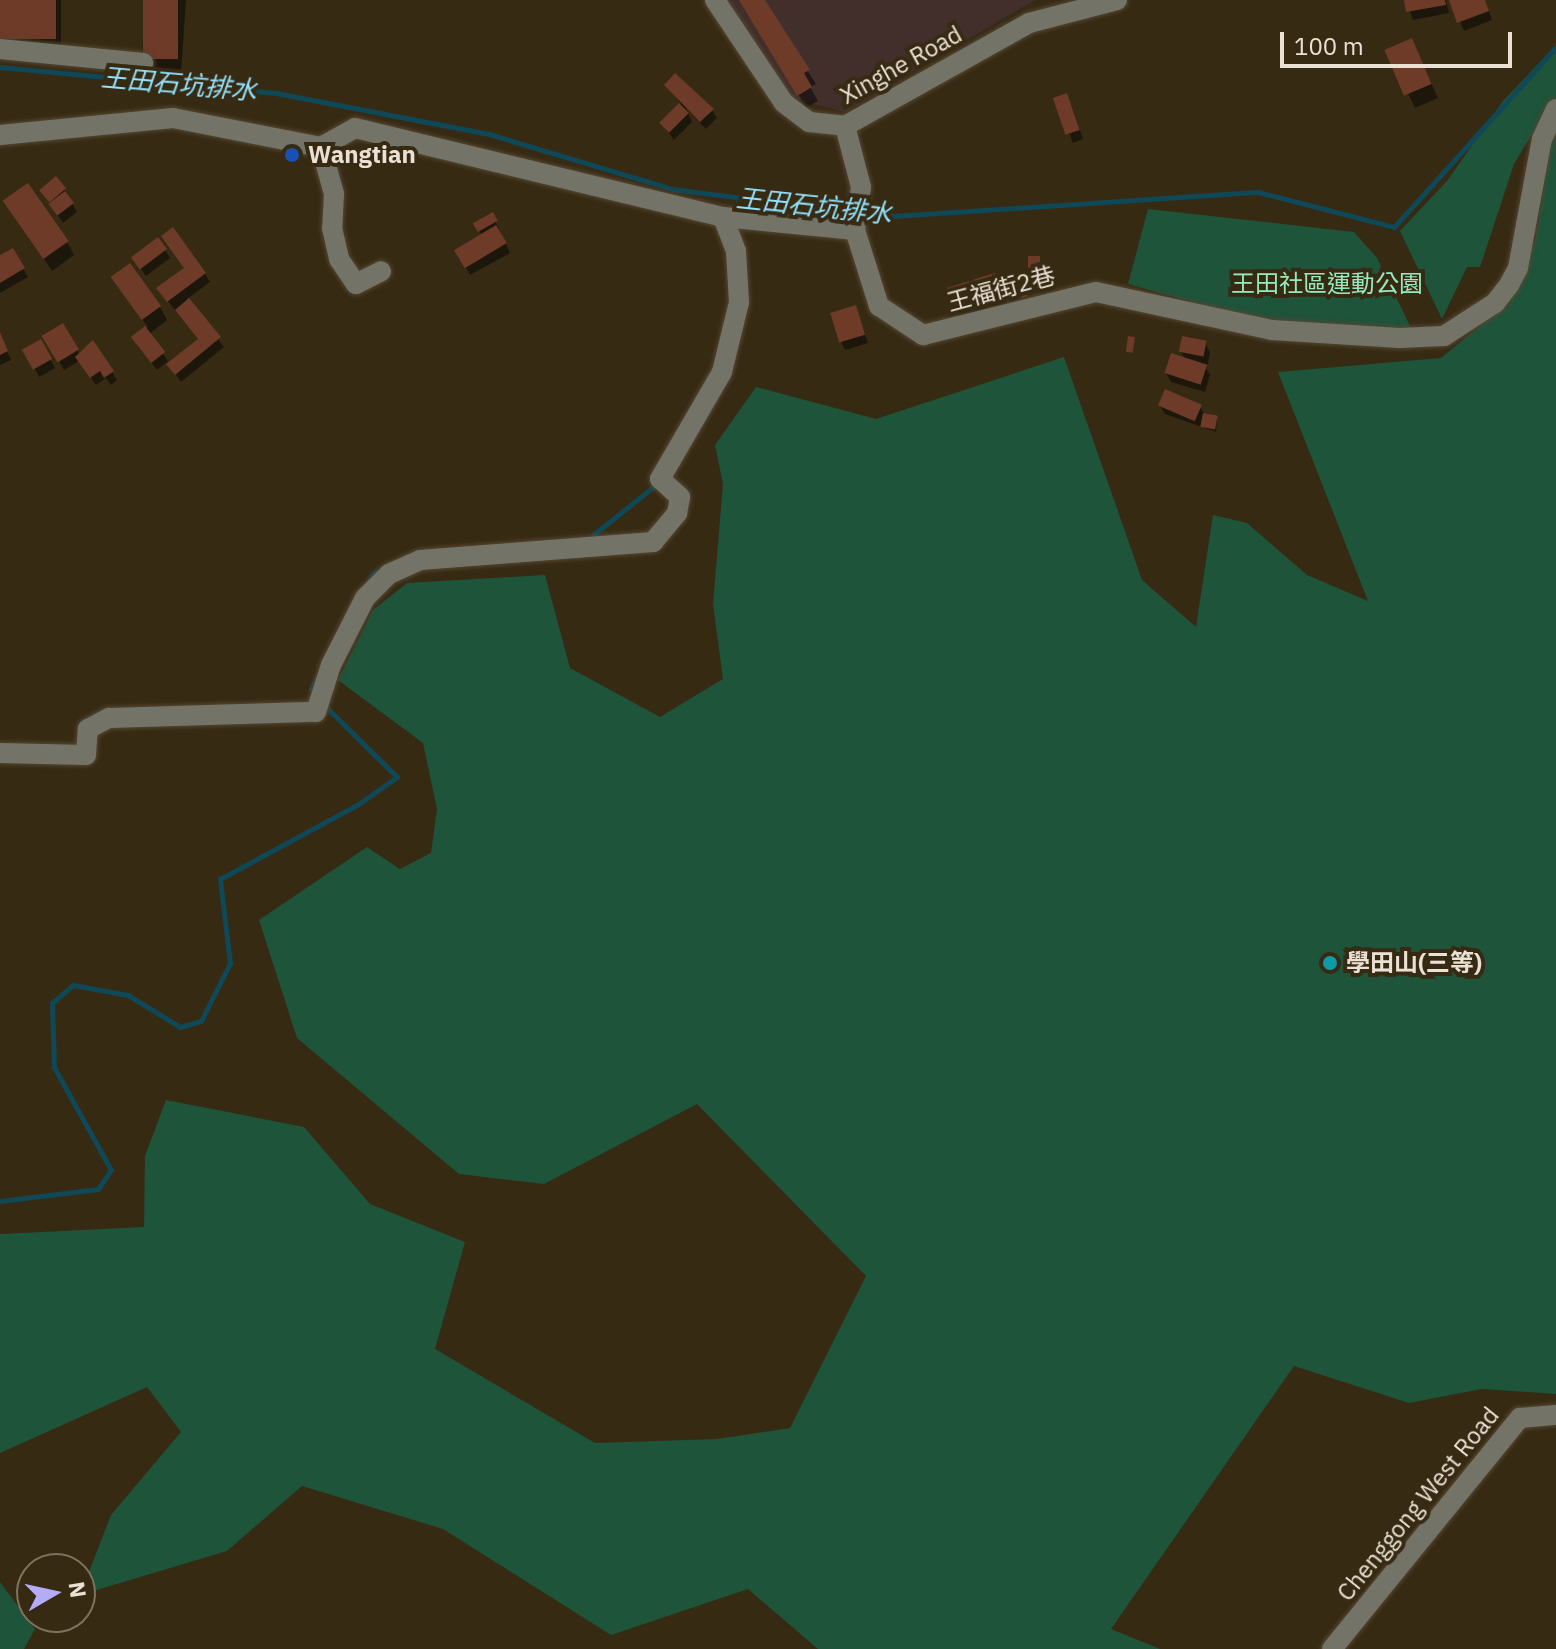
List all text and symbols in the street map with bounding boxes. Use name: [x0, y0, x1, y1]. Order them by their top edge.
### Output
scale bar: [1284, 16, 1516, 66]
street label: Xinghe Road: [835, 20, 967, 110]
text: 100 m: [1294, 30, 1364, 62]
water label: 王田石坑排水: [100, 62, 258, 106]
place label: Wangtian: [308, 141, 416, 169]
marker: Wangtian: [283, 146, 301, 164]
water label: 王田石坑排水: [735, 182, 893, 230]
street label: 王福街2巷: [944, 261, 1058, 317]
park label: 王田社區運動公園: [1231, 270, 1423, 298]
place label: 學田山(三等): [1346, 949, 1482, 977]
marker: 學田山(三等): [1321, 954, 1339, 972]
street label: Chenggong West Road: [1331, 1401, 1505, 1607]
north arrow: [16, 1553, 96, 1633]
text: N: [63, 1579, 94, 1600]

